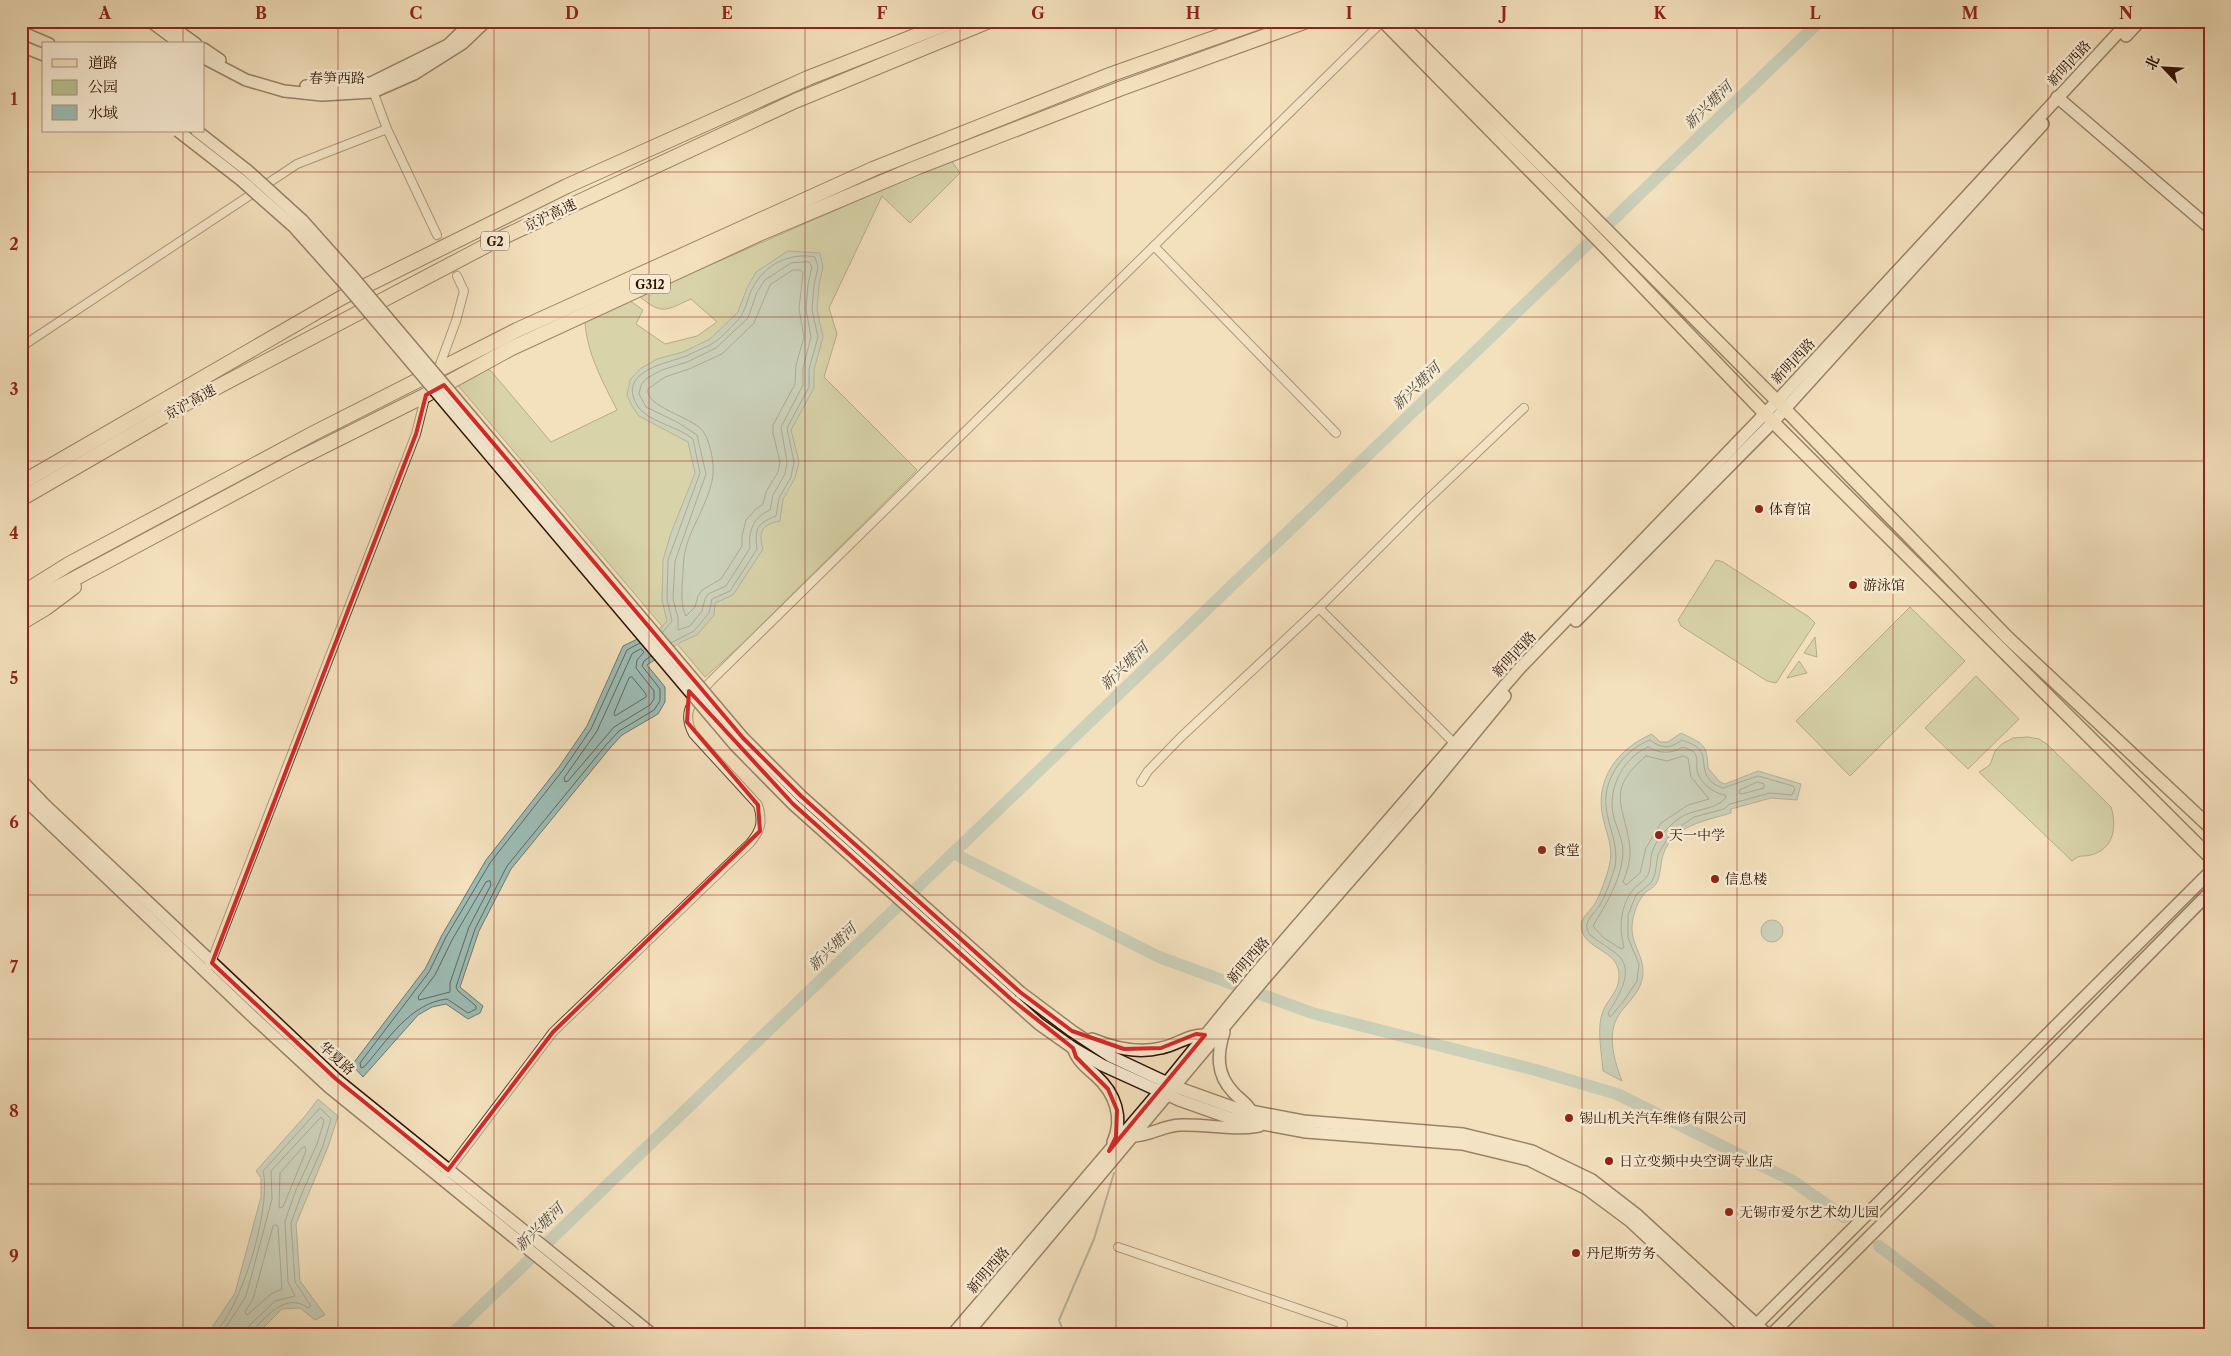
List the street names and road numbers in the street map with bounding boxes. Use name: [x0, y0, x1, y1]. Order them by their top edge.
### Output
street label: 新明西路: [2043, 36, 2095, 90]
street label: 春笋西路: [309, 69, 365, 87]
street label: 京沪高速: [521, 195, 579, 235]
road number: G2: [481, 232, 509, 250]
road number: G312: [630, 274, 670, 294]
street label: 新明西路: [1767, 334, 1819, 388]
street label: 京沪高速: [161, 381, 219, 423]
street label: 新明西路: [1488, 627, 1540, 681]
street label: 新明西路: [1223, 933, 1273, 987]
street label: 华夏路: [315, 1037, 359, 1079]
street label: 新明西路: [963, 1243, 1013, 1297]

